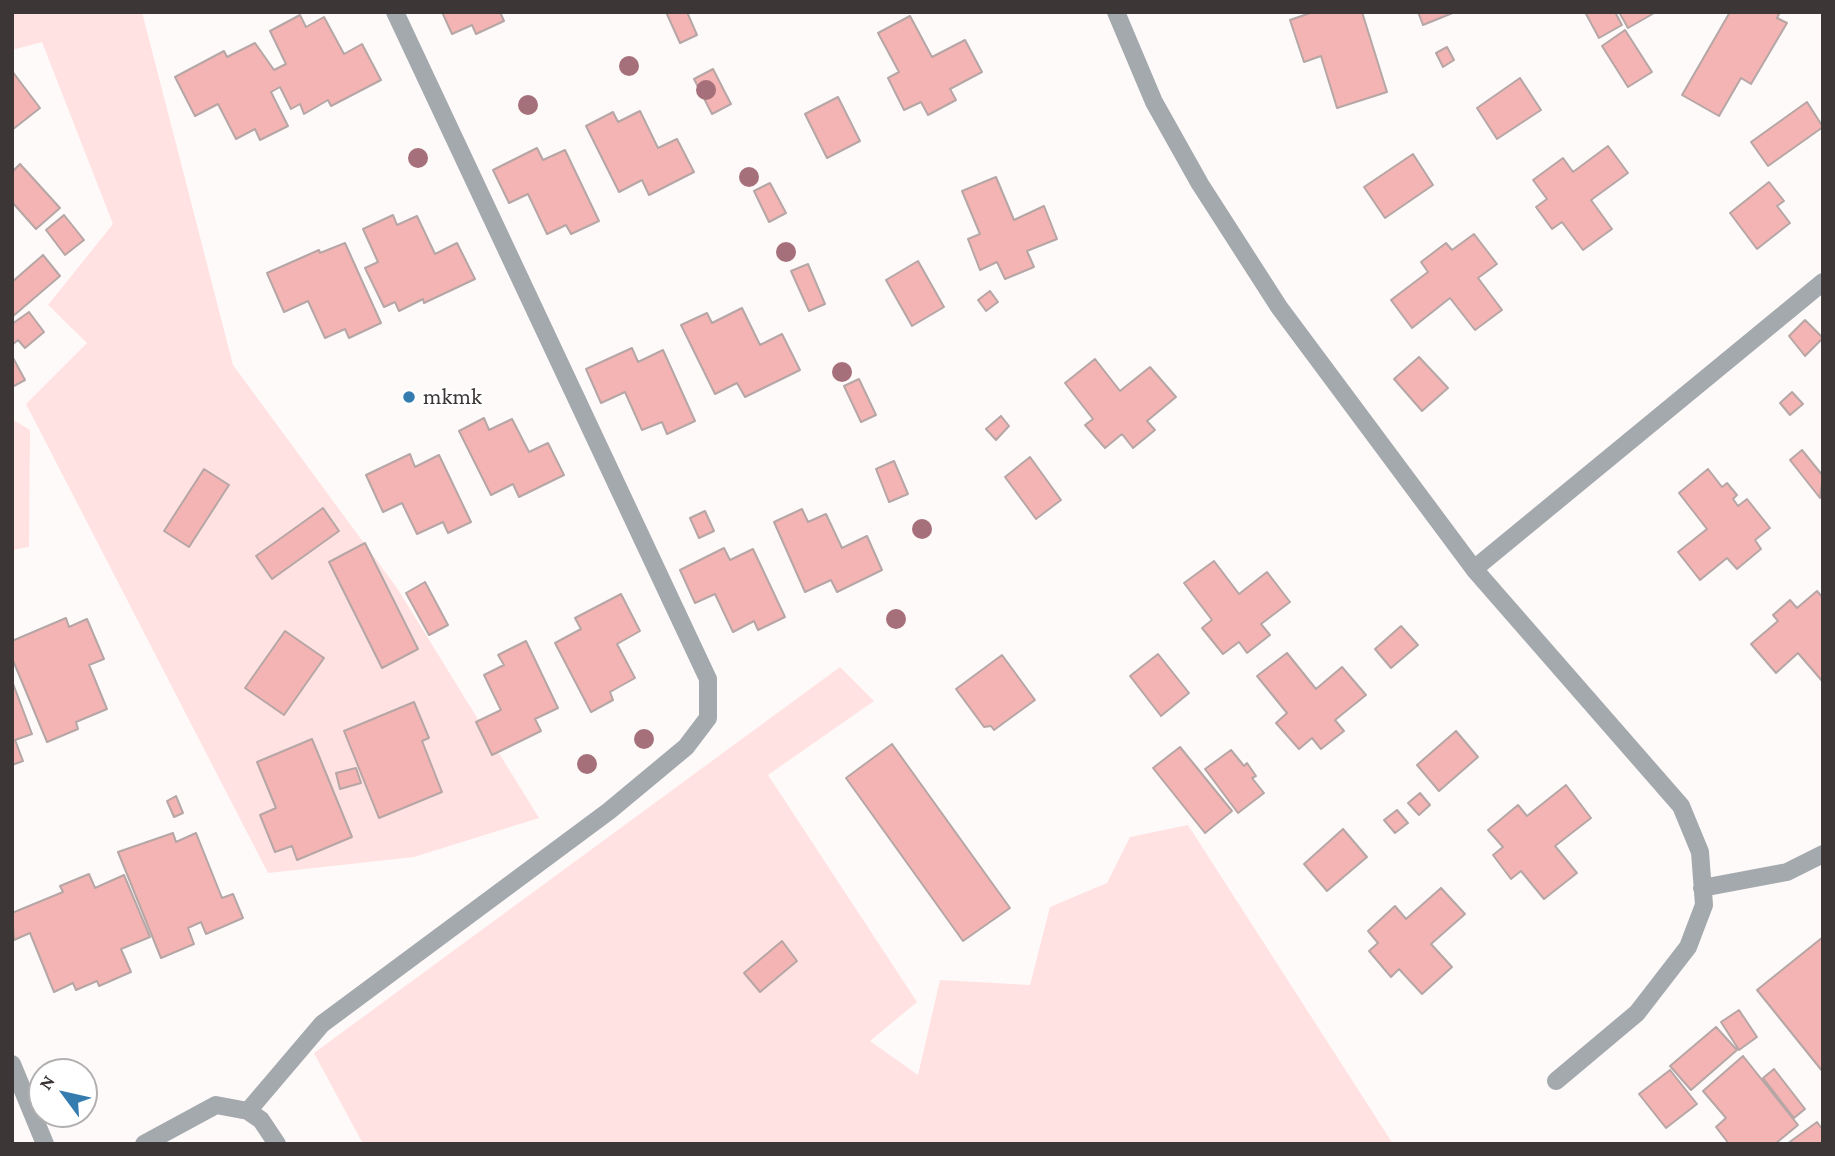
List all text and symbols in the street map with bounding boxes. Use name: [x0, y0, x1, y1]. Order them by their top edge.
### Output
place label: mkmk: [423, 383, 482, 411]
marker: mkmk: [401, 389, 417, 405]
north arrow: [28, 1058, 98, 1128]
text: N: [34, 1071, 59, 1094]

